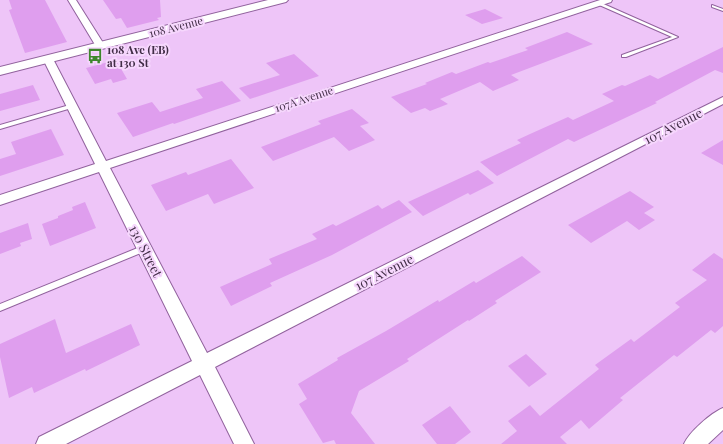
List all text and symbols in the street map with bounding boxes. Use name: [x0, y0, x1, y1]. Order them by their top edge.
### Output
street label: 108 Avenue: [147, 12, 205, 40]
place label: 108 Ave (EB) at 130 St: [107, 42, 169, 70]
bus stop icon: 108 Ave (EB) at 130 St: [86, 47, 104, 65]
street label: 107A Avenue: [273, 82, 335, 115]
street label: 107 Avenue: [641, 103, 705, 148]
street label: 130 Street: [126, 222, 167, 280]
street label: 107 Avenue: [352, 249, 416, 294]

